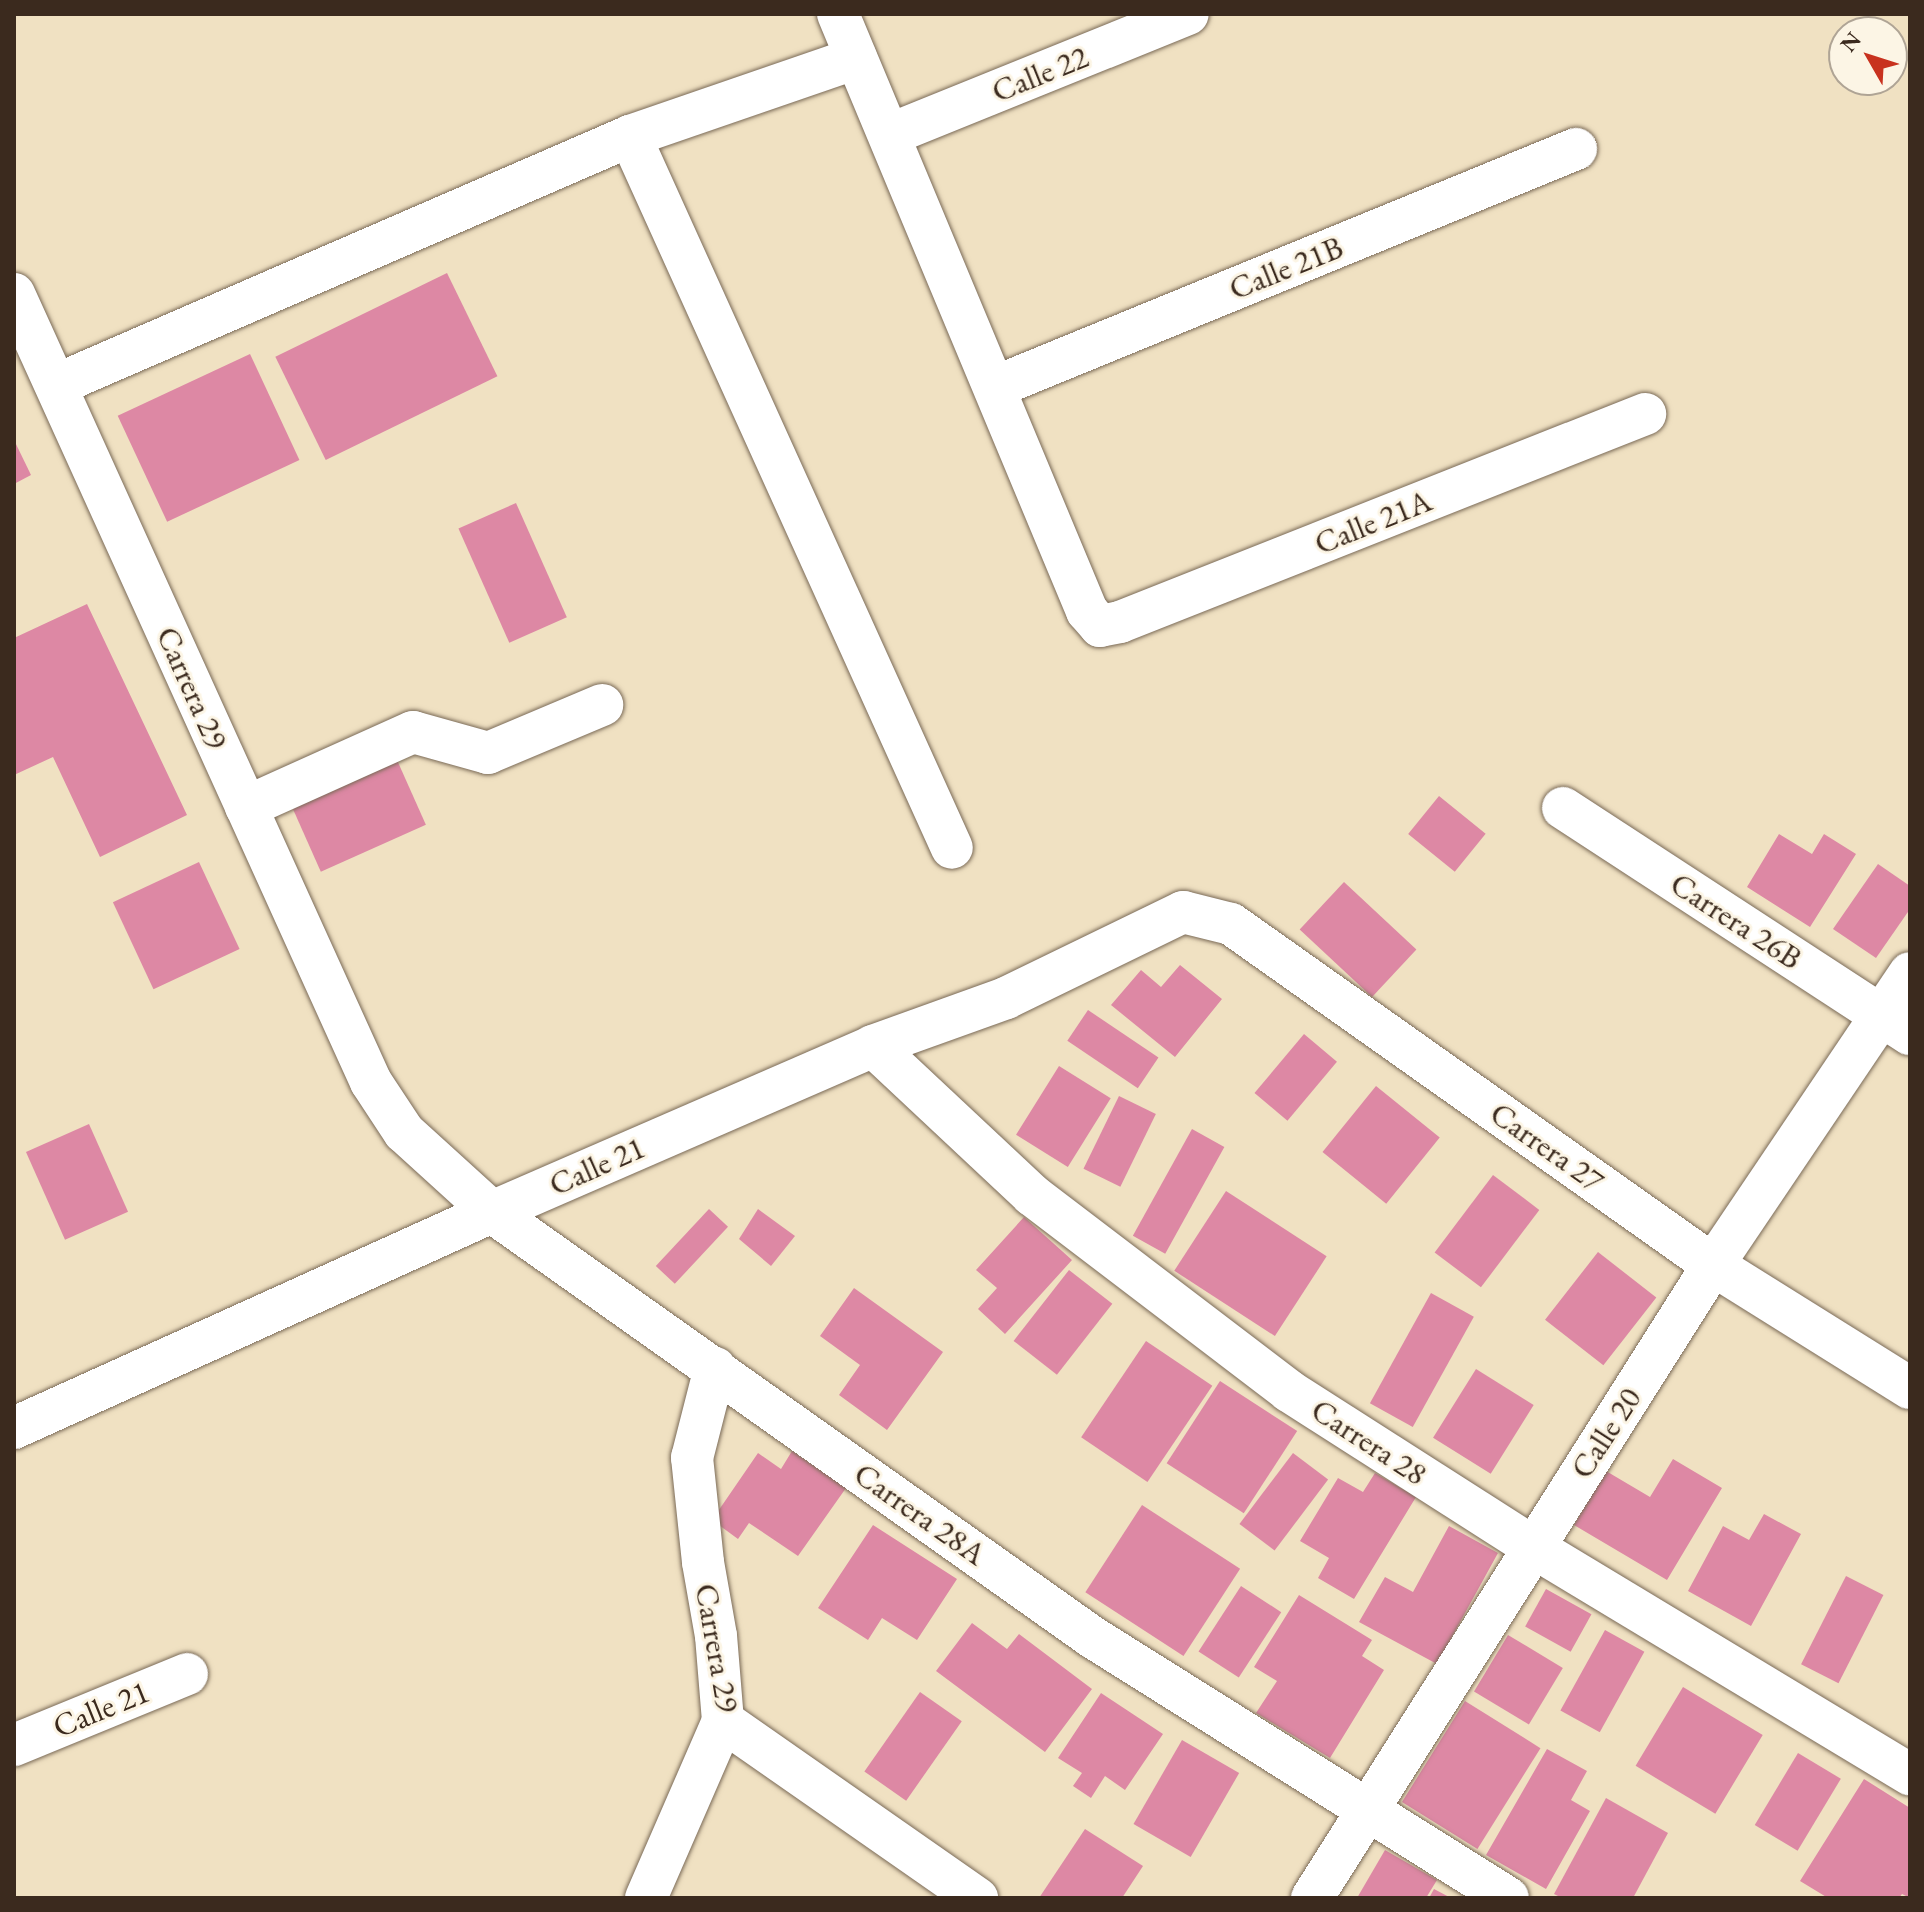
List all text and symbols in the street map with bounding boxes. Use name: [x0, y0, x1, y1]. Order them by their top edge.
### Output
north arrow: [1828, 16, 1908, 96]
text: N: [1834, 26, 1867, 58]
street label: Calle 22: [986, 37, 1094, 111]
street label: Calle 21B: [1224, 228, 1348, 308]
street label: Calle 21A: [1309, 481, 1437, 563]
street label: Carrera 29: [148, 621, 236, 755]
street label: Carrera 26B: [1663, 864, 1809, 978]
street label: Carrera 27: [1483, 1094, 1611, 1200]
street label: Calle 21: [543, 1128, 651, 1204]
street label: Calle 20: [1563, 1380, 1649, 1486]
street label: Carrera 28: [1304, 1391, 1434, 1493]
street label: Carrera 28A: [847, 1455, 993, 1573]
street label: Carrera 29: [687, 1581, 747, 1715]
street label: Calle 21: [47, 1672, 155, 1746]

